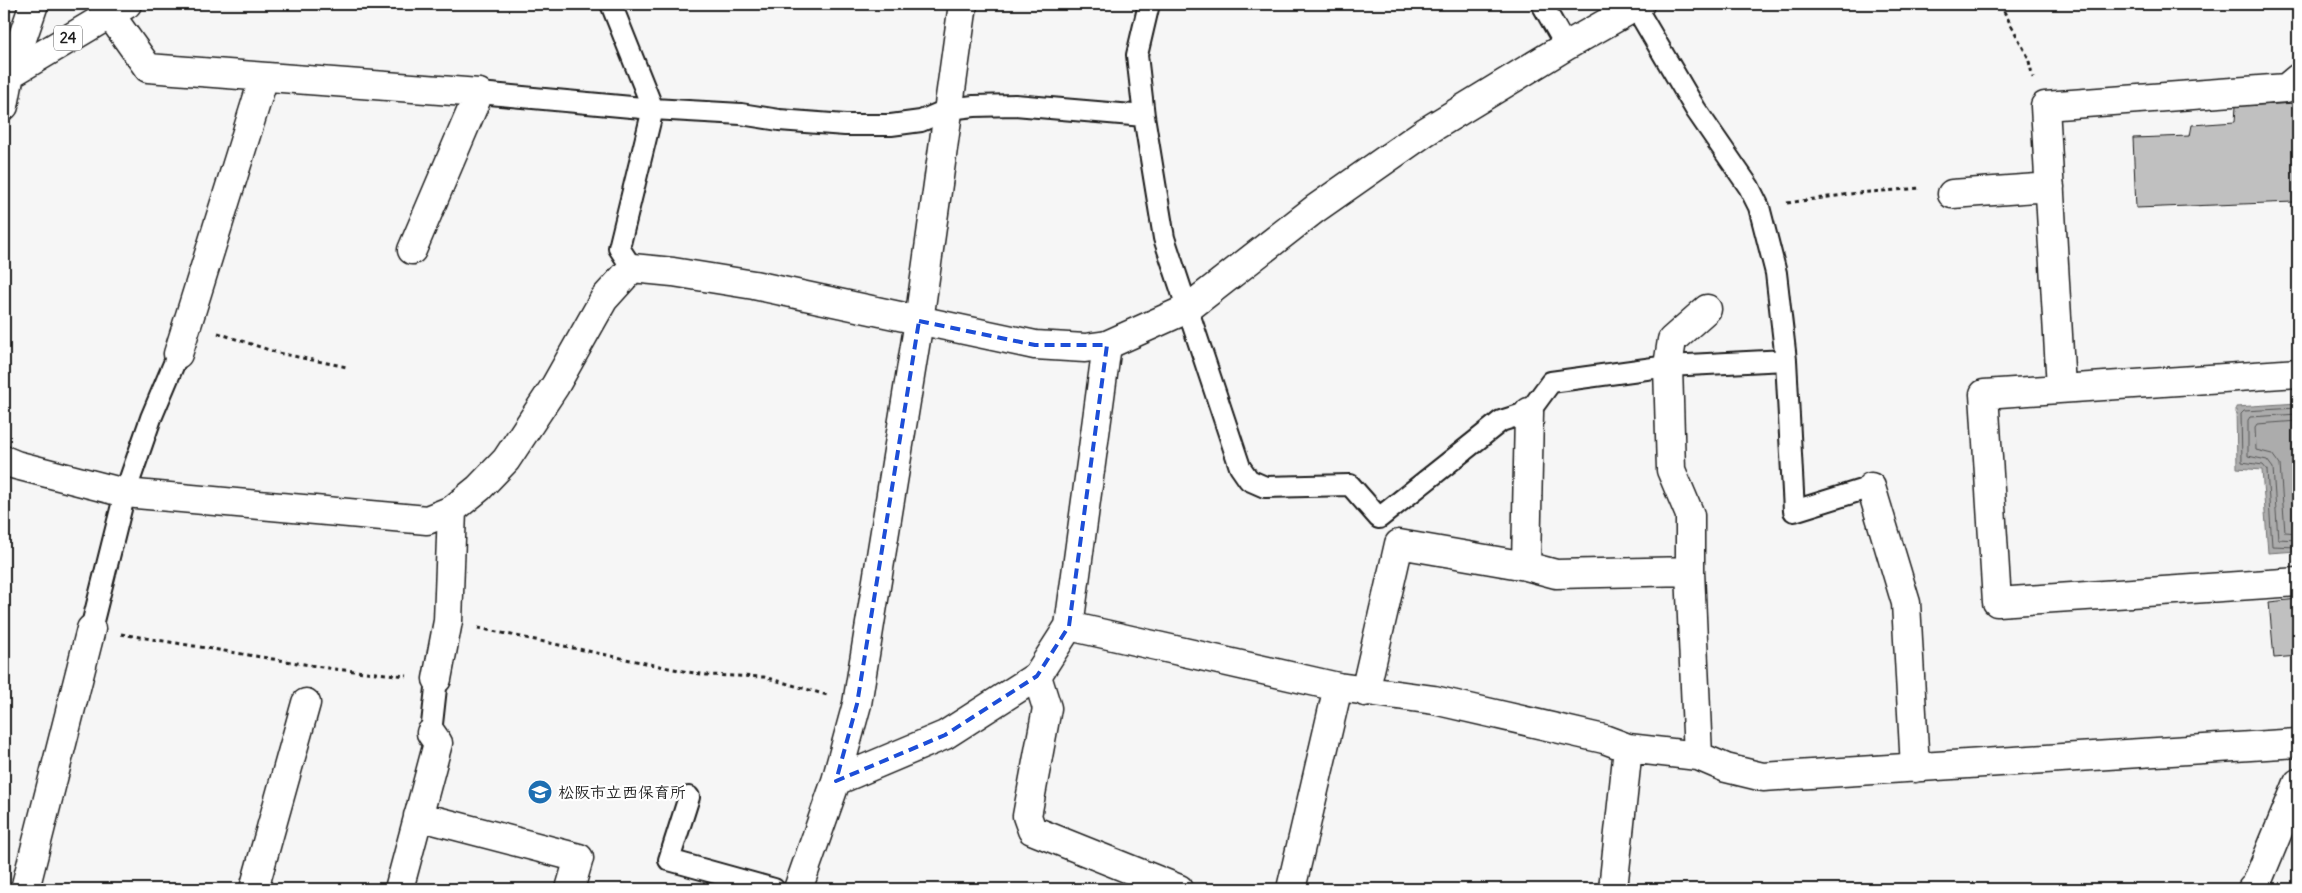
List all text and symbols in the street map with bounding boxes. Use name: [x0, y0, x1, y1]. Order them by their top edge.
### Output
road number: 24: [54, 26, 82, 50]
school or university icon: 松阪市立西保育所: [527, 779, 553, 805]
place label: 松阪市立西保育所: [558, 782, 686, 802]

